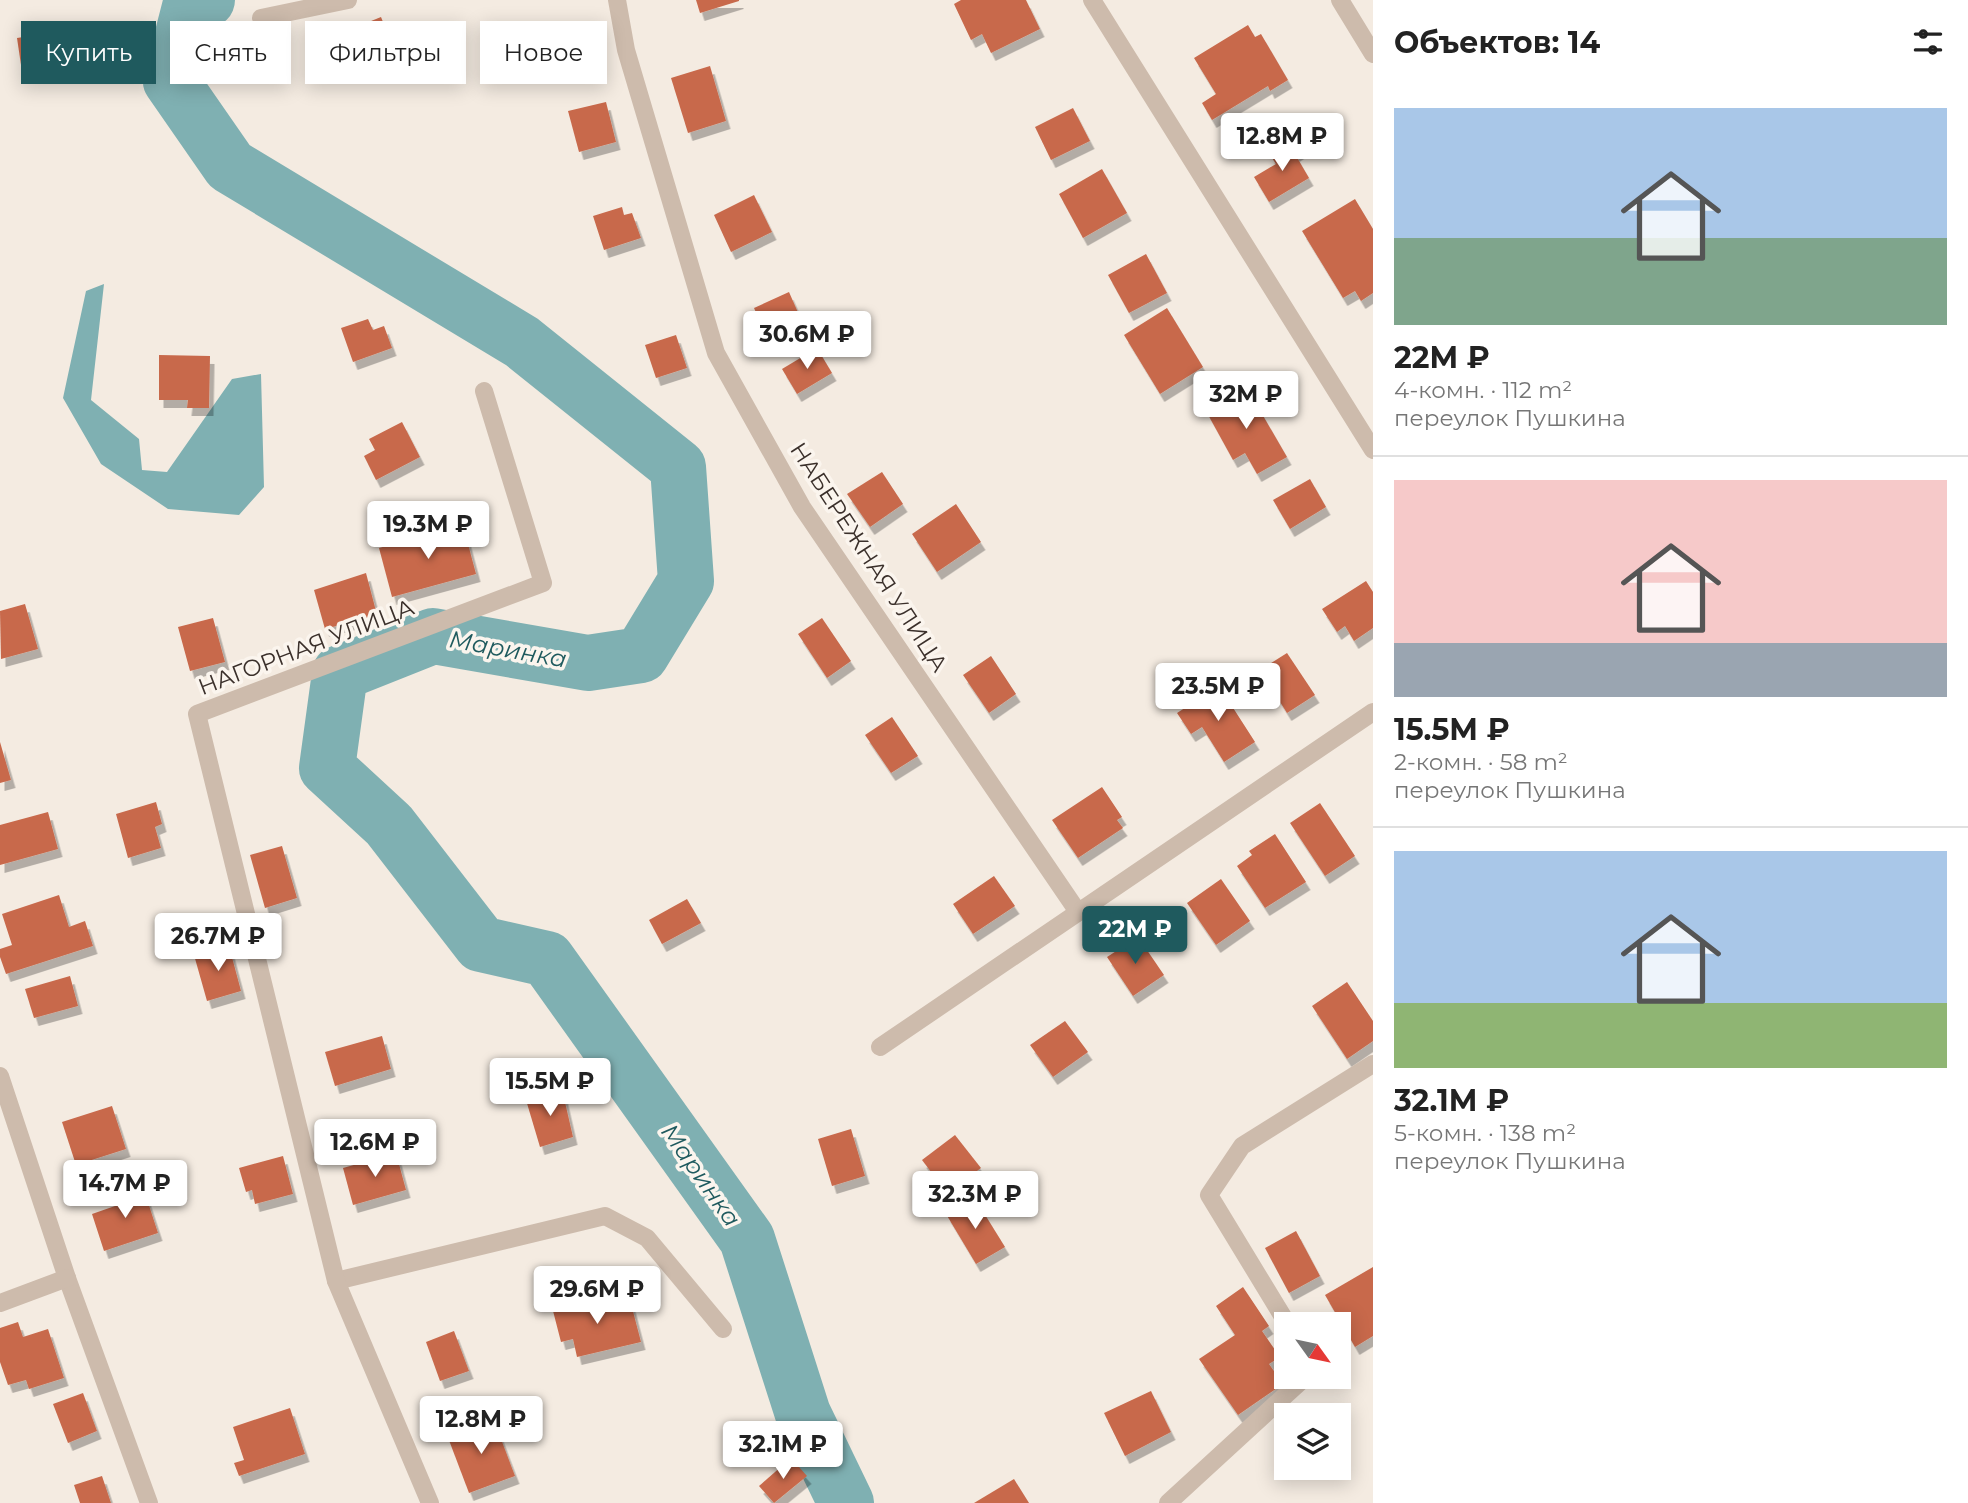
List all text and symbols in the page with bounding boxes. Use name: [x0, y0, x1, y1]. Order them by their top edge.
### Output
chip: Купить: [21, 21, 156, 84]
chip: Снять: [170, 21, 291, 84]
chip: Фильтры: [305, 21, 466, 84]
chip: Новое: [480, 21, 607, 84]
icon: filters: [1909, 23, 1947, 61]
text: Объектов: 14: [1394, 24, 1600, 61]
pin: 12.8M ₽: [1217, 114, 1347, 173]
text: 12.8M ₽: [1237, 122, 1327, 150]
icon: home: [1608, 153, 1734, 279]
pin: 30.6M ₽: [742, 312, 872, 371]
text: 30.6M ₽: [759, 320, 855, 348]
text: 22M ₽: [1394, 339, 1490, 376]
pin: 32M ₽: [1197, 372, 1295, 431]
text: 4-комн. · 112 m²: [1394, 376, 1572, 404]
text: 32M ₽: [1209, 380, 1283, 408]
text: переулок Пушкина: [1394, 404, 1626, 432]
street label: НАБЕРЕЖНАЯ УЛИЦА: [784, 437, 954, 677]
pin: 19.3M ₽: [363, 502, 493, 561]
text: 19.3M ₽: [383, 510, 473, 538]
icon: home: [1608, 525, 1734, 651]
street label: НАГОРНАЯ УЛИЦА: [194, 593, 418, 701]
water label: Маринка: [447, 624, 569, 674]
pin: 23.5M ₽: [1153, 664, 1283, 723]
text: 23.5M ₽: [1171, 672, 1265, 700]
text: 15.5M ₽: [1394, 711, 1510, 748]
text: 2-комн. · 58 m²: [1394, 748, 1568, 776]
text: переулок Пушкина: [1394, 776, 1626, 804]
icon: home: [1608, 896, 1734, 1022]
pin: 22M ₽: [1086, 906, 1184, 966]
pin: 26.7M ₽: [153, 914, 283, 973]
text: 22M ₽: [1098, 915, 1172, 943]
text: 26.7M ₽: [171, 922, 265, 950]
pin: 15.5M ₽: [485, 1058, 615, 1118]
text: 15.5M ₽: [506, 1067, 594, 1095]
text: 32.1M ₽: [1394, 1082, 1509, 1119]
water label: Маринка: [655, 1118, 747, 1232]
text: 5-комн. · 138 m²: [1394, 1119, 1576, 1147]
pin: 12.6M ₽: [310, 1120, 440, 1179]
text: 12.6M ₽: [330, 1128, 420, 1156]
text: переулок Пушкина: [1394, 1147, 1626, 1175]
pin: 14.7M ₽: [60, 1160, 190, 1220]
text: 14.7M ₽: [79, 1169, 171, 1197]
pin: 32.3M ₽: [910, 1172, 1040, 1231]
text: 32.3M ₽: [928, 1180, 1022, 1208]
pin: 29.6M ₽: [532, 1266, 662, 1326]
text: 29.6M ₽: [550, 1275, 644, 1303]
north arrow: [1274, 1312, 1351, 1390]
map controls: [1274, 1312, 1351, 1480]
pin: 12.8M ₽: [416, 1396, 546, 1456]
button: layers: [1274, 1403, 1351, 1480]
text: 12.8M ₽: [436, 1405, 526, 1433]
pin: 32.1M ₽: [718, 1422, 848, 1481]
text: 32.1M ₽: [739, 1430, 827, 1458]

